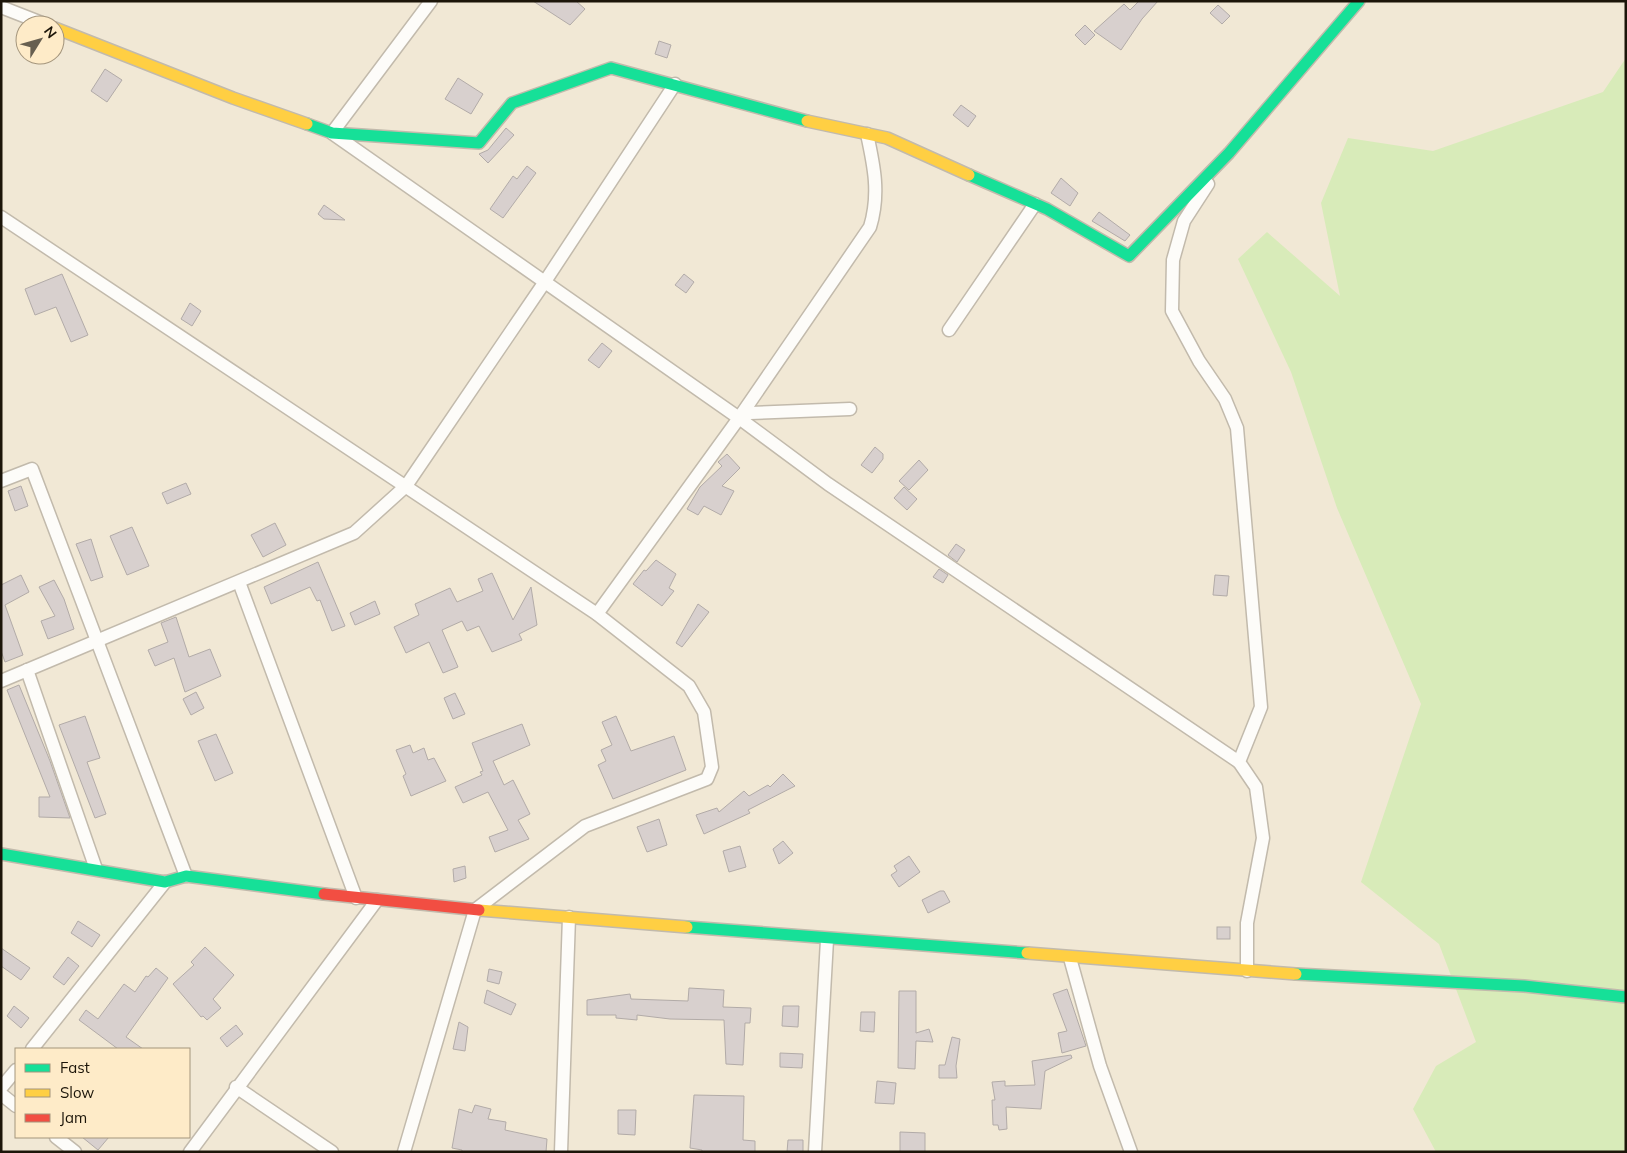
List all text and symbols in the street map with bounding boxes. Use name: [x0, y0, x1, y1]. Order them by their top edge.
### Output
north arrow: [15, 15, 65, 65]
text: N: [40, 23, 61, 42]
legend: [15, 1048, 190, 1138]
text: Fast: [60, 1058, 90, 1077]
text: Slow: [60, 1083, 94, 1102]
text: Jam: [60, 1108, 87, 1127]

